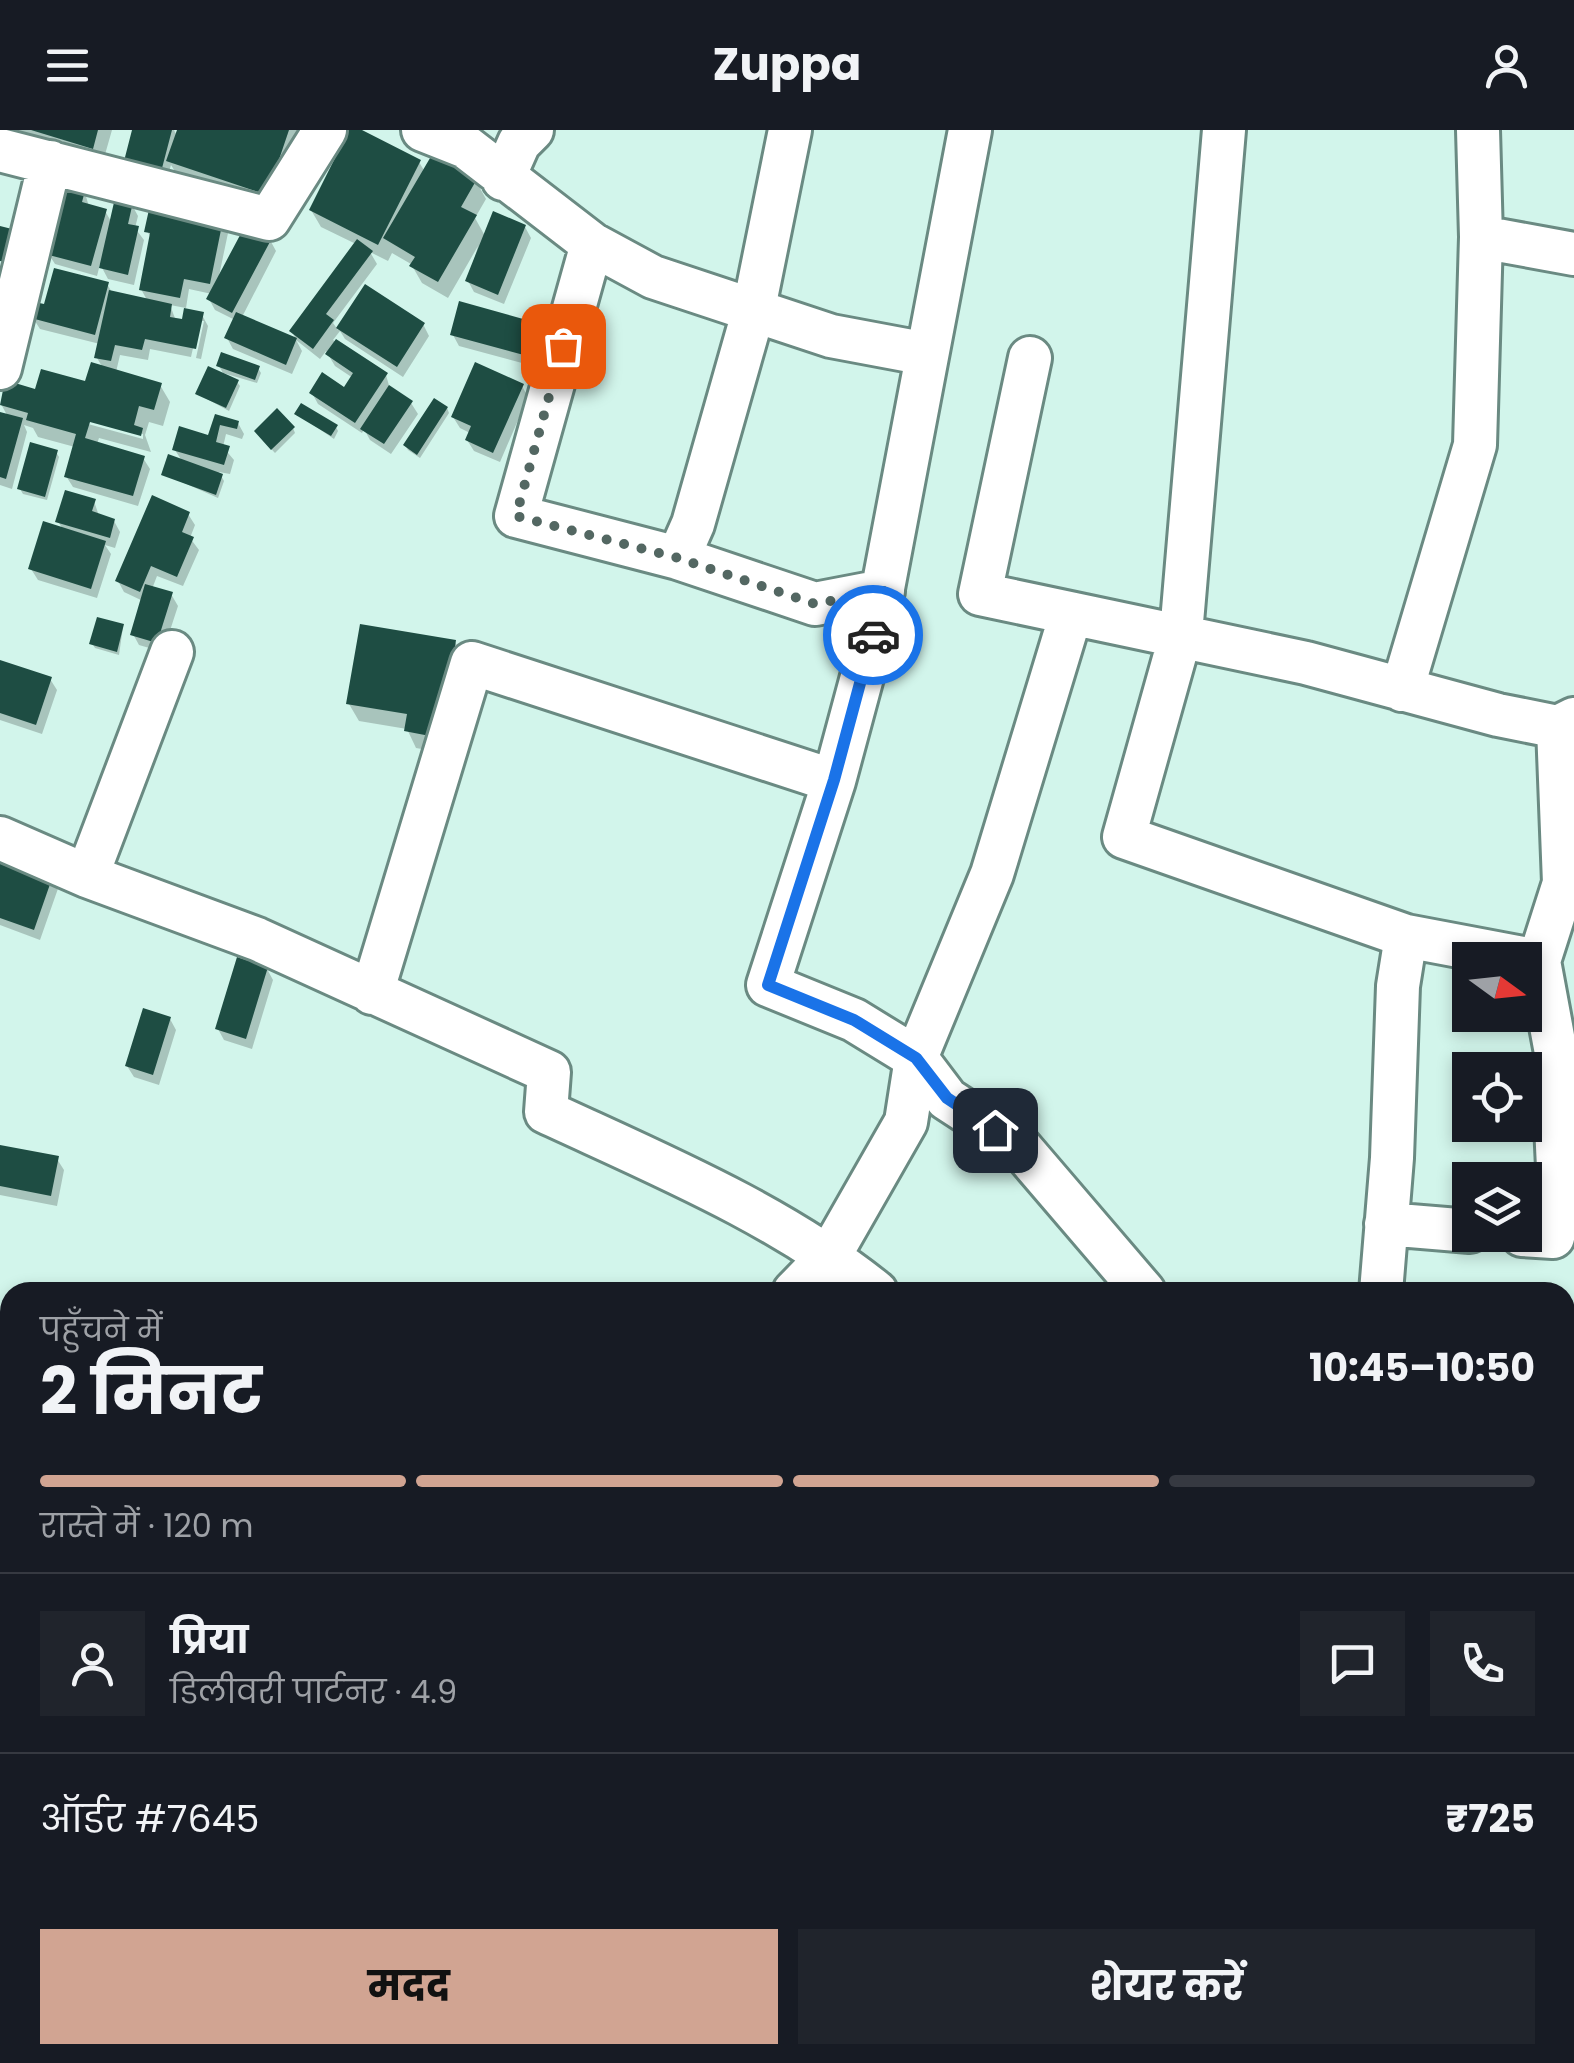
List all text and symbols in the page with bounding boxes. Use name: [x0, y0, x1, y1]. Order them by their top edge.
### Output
text: Zuppa: [713, 33, 861, 96]
icon: menu: [40, 38, 95, 93]
icon: person: [1479, 38, 1534, 93]
pin: [521, 304, 606, 389]
icon: bag: [536, 319, 591, 374]
courier: [823, 585, 923, 685]
icon: car: [846, 608, 901, 663]
north arrow: [1452, 942, 1542, 1032]
map controls: [1452, 942, 1542, 1252]
button: locate: [1452, 1052, 1542, 1142]
pin: [953, 1088, 1038, 1173]
icon: home: [968, 1103, 1023, 1158]
button: layers: [1452, 1162, 1542, 1252]
text: पहुँचने में: [40, 1307, 162, 1352]
text: 10:45–10:50: [1309, 1341, 1535, 1394]
text: 2 मिनट: [40, 1346, 262, 1437]
text: रास्ते में · 120 m: [40, 1503, 253, 1548]
button: person: [40, 1611, 145, 1716]
button: chat: [1300, 1611, 1405, 1716]
button: phone: [1430, 1611, 1535, 1716]
text: प्रिया: [170, 1613, 249, 1666]
text: डिलीवरी पार्टनर · 4.9: [170, 1669, 457, 1714]
text: ऑर्डर #7645: [40, 1792, 259, 1845]
text: ₹725: [1446, 1792, 1535, 1845]
button: मदद: [40, 1929, 778, 2044]
button: शेयर करें: [798, 1929, 1535, 2044]

